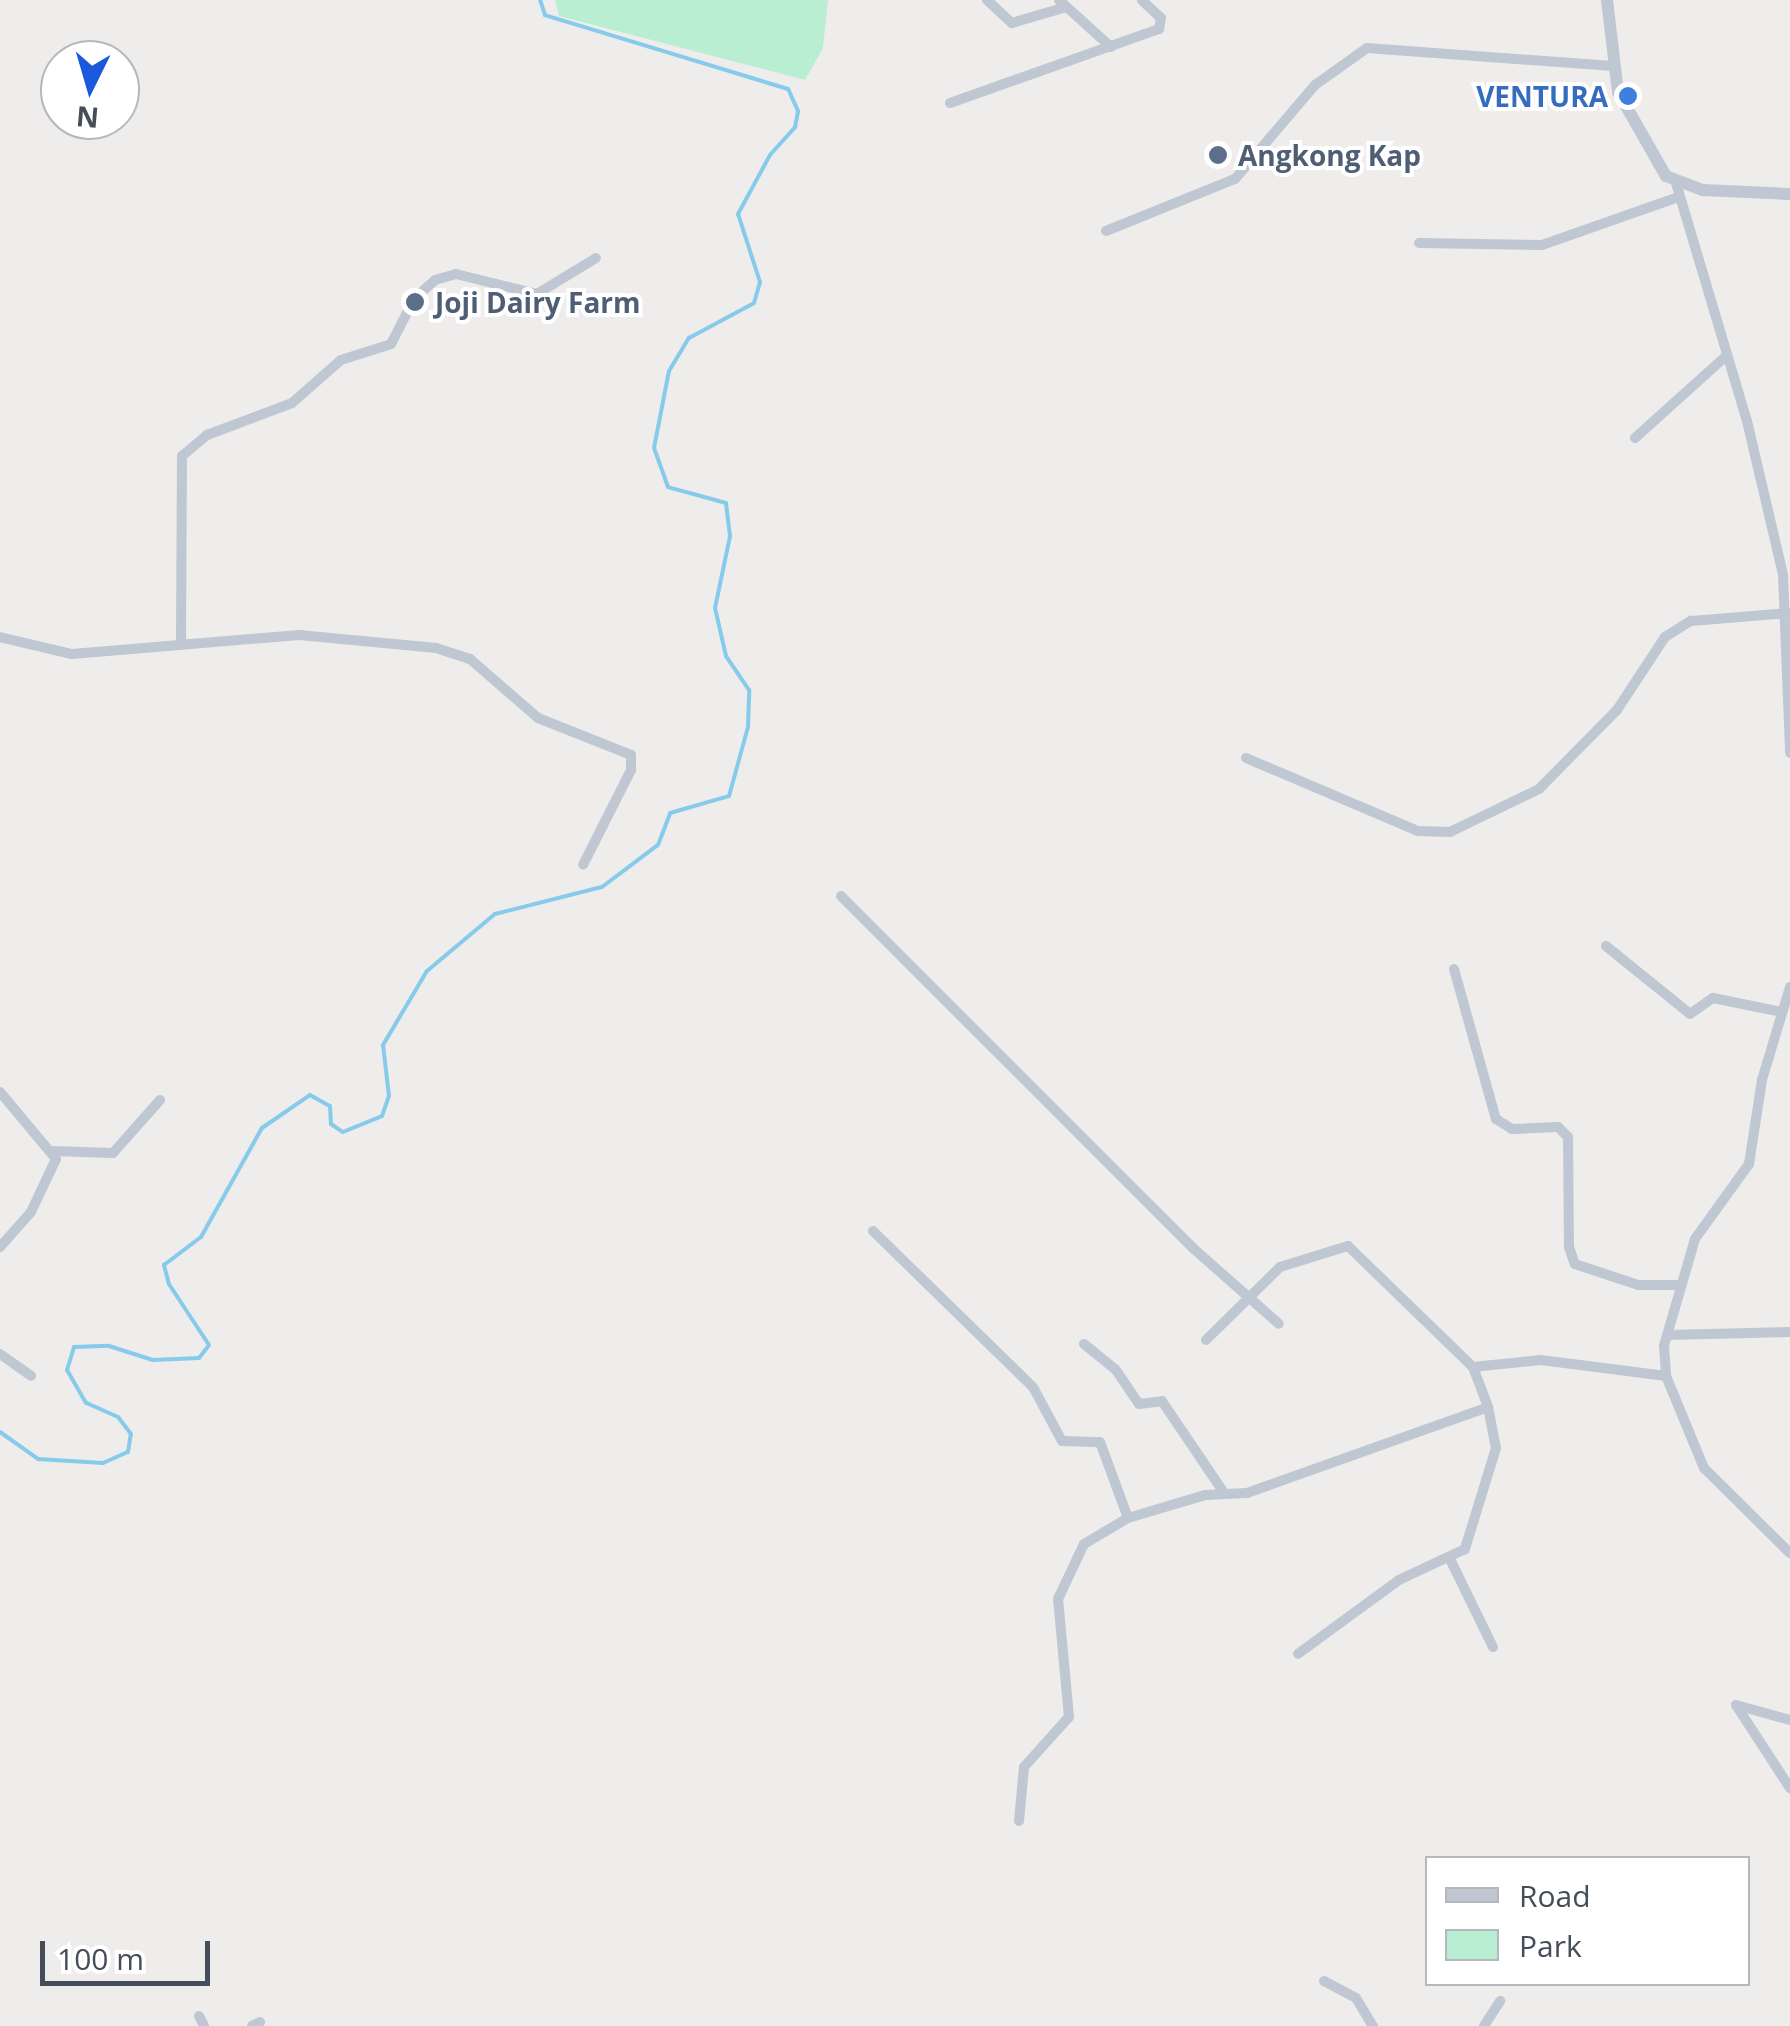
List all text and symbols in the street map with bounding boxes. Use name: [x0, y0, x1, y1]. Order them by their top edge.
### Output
north arrow: [40, 40, 140, 140]
place label: VENTURA: [1476, 79, 1608, 113]
marker: VENTURA: [1617, 85, 1639, 107]
text: N: [75, 98, 101, 138]
place label: Angkong Kap: [1238, 138, 1421, 172]
marker: Angkong Kap: [1207, 144, 1229, 166]
place label: Joji Dairy Farm: [435, 285, 641, 319]
marker: Joji Dairy Farm: [404, 291, 426, 313]
legend: [1425, 1856, 1750, 1986]
text: Road: [1519, 1875, 1591, 1916]
scale bar: [45, 1921, 215, 1983]
text: Park: [1519, 1925, 1582, 1966]
text: 100 m: [57, 1938, 144, 1979]

